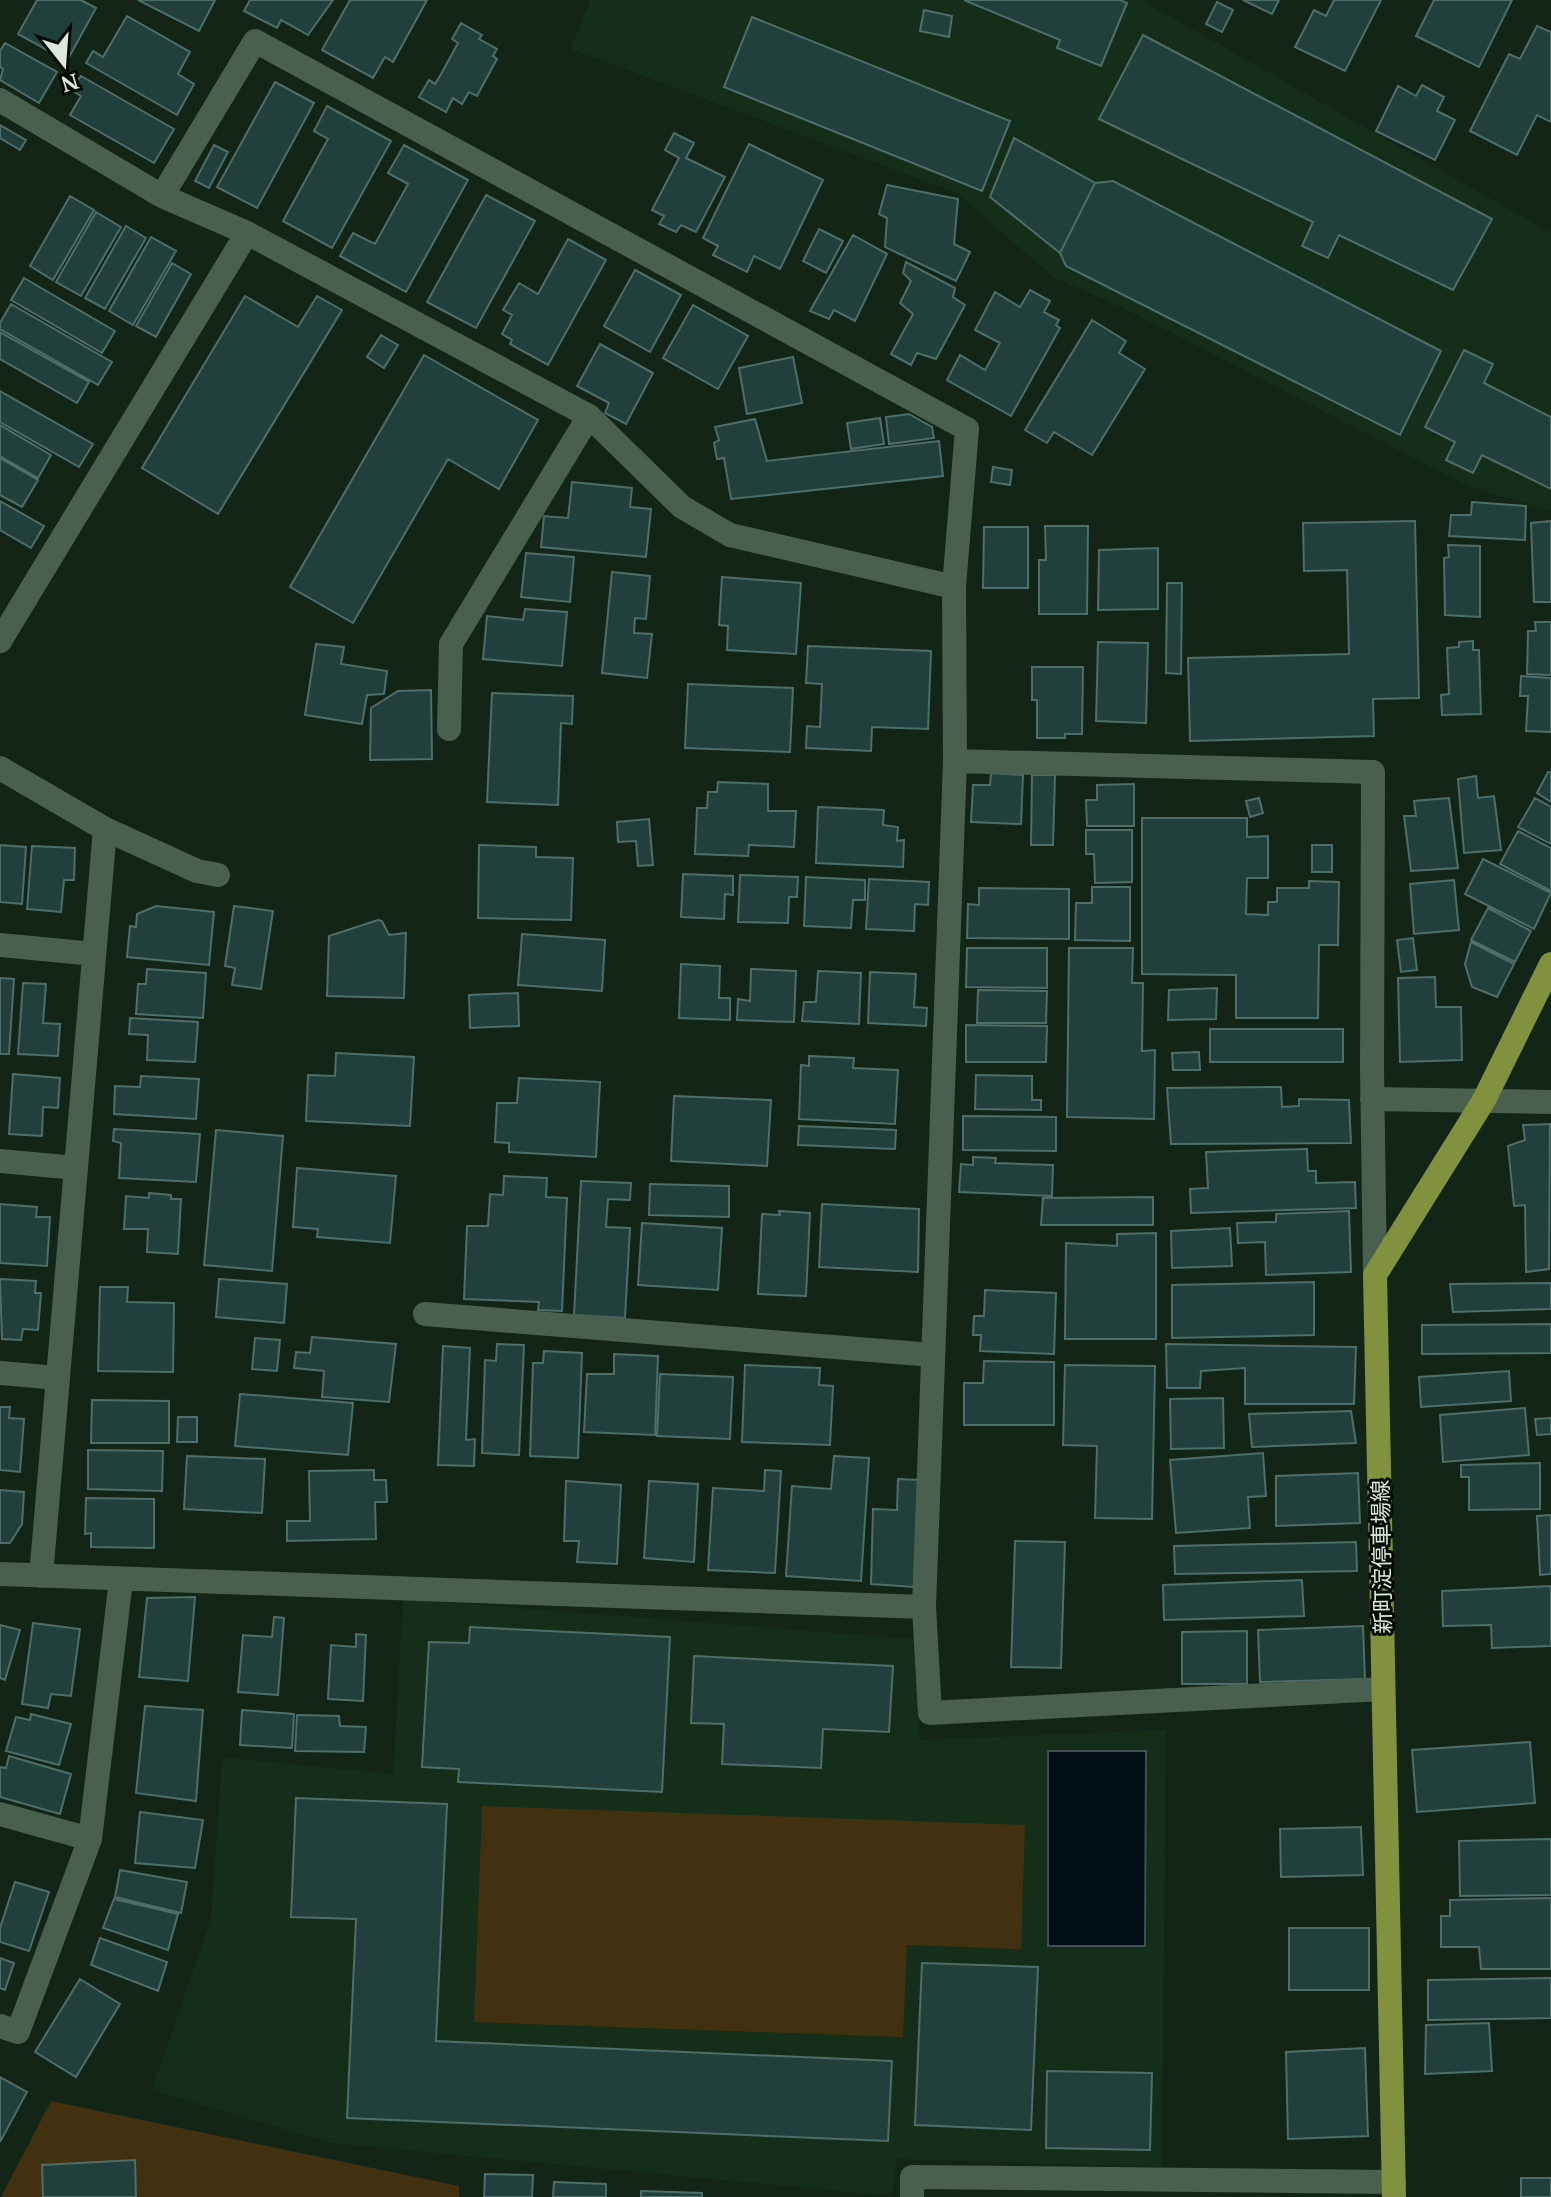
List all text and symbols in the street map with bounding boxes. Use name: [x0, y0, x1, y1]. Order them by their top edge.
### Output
north arrow: [24, 24, 104, 104]
text: N: [57, 67, 82, 100]
street label: 新町淀停車場線: [1365, 1480, 1397, 1634]

